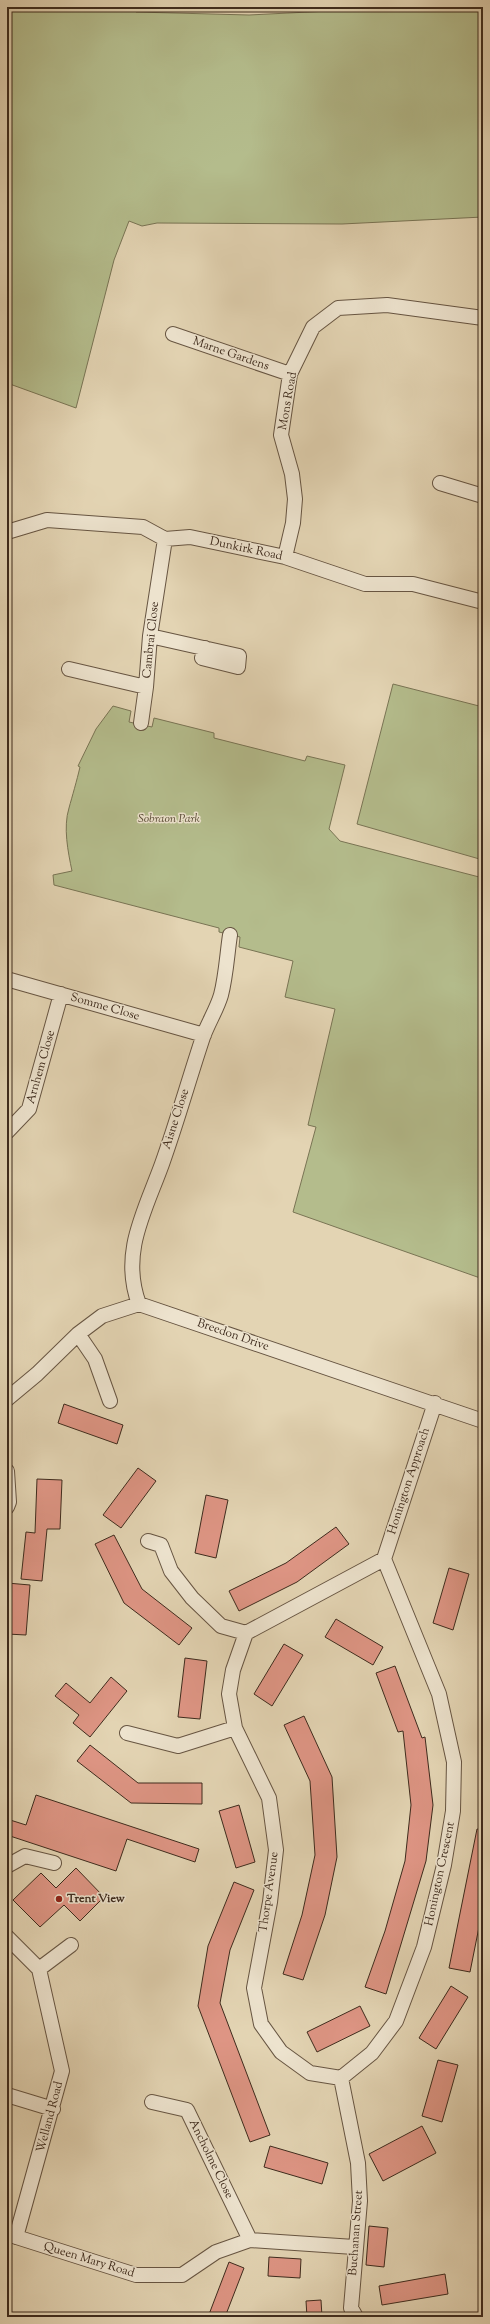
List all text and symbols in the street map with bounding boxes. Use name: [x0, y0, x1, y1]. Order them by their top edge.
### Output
street label: Marne Gardens: [190, 333, 272, 376]
street label: Mons Road: [274, 370, 302, 431]
street label: Dunkirk Road: [208, 533, 284, 566]
street label: Cambrai Close: [138, 600, 164, 679]
park label: Sobraon Park: [138, 810, 200, 828]
street label: Somme Close: [68, 989, 142, 1026]
street label: Arnhem Close: [22, 1028, 60, 1106]
street label: Aisne Close: [158, 1086, 194, 1152]
street label: Breedon Drive: [195, 1314, 272, 1356]
street label: Honington Approach: [383, 1425, 435, 1537]
street label: Honington Crescent: [420, 1820, 460, 1928]
street label: Thorpe Avenue: [254, 1850, 284, 1934]
place label: Trent View: [66, 1890, 125, 1908]
marker: Trent View: [54, 1894, 64, 1904]
street label: Welland Road: [32, 2079, 68, 2155]
street label: Ancholme Close: [184, 2116, 238, 2202]
street label: Buchanan Street: [344, 2190, 368, 2276]
street label: Queen Mary Road: [41, 2238, 137, 2282]

